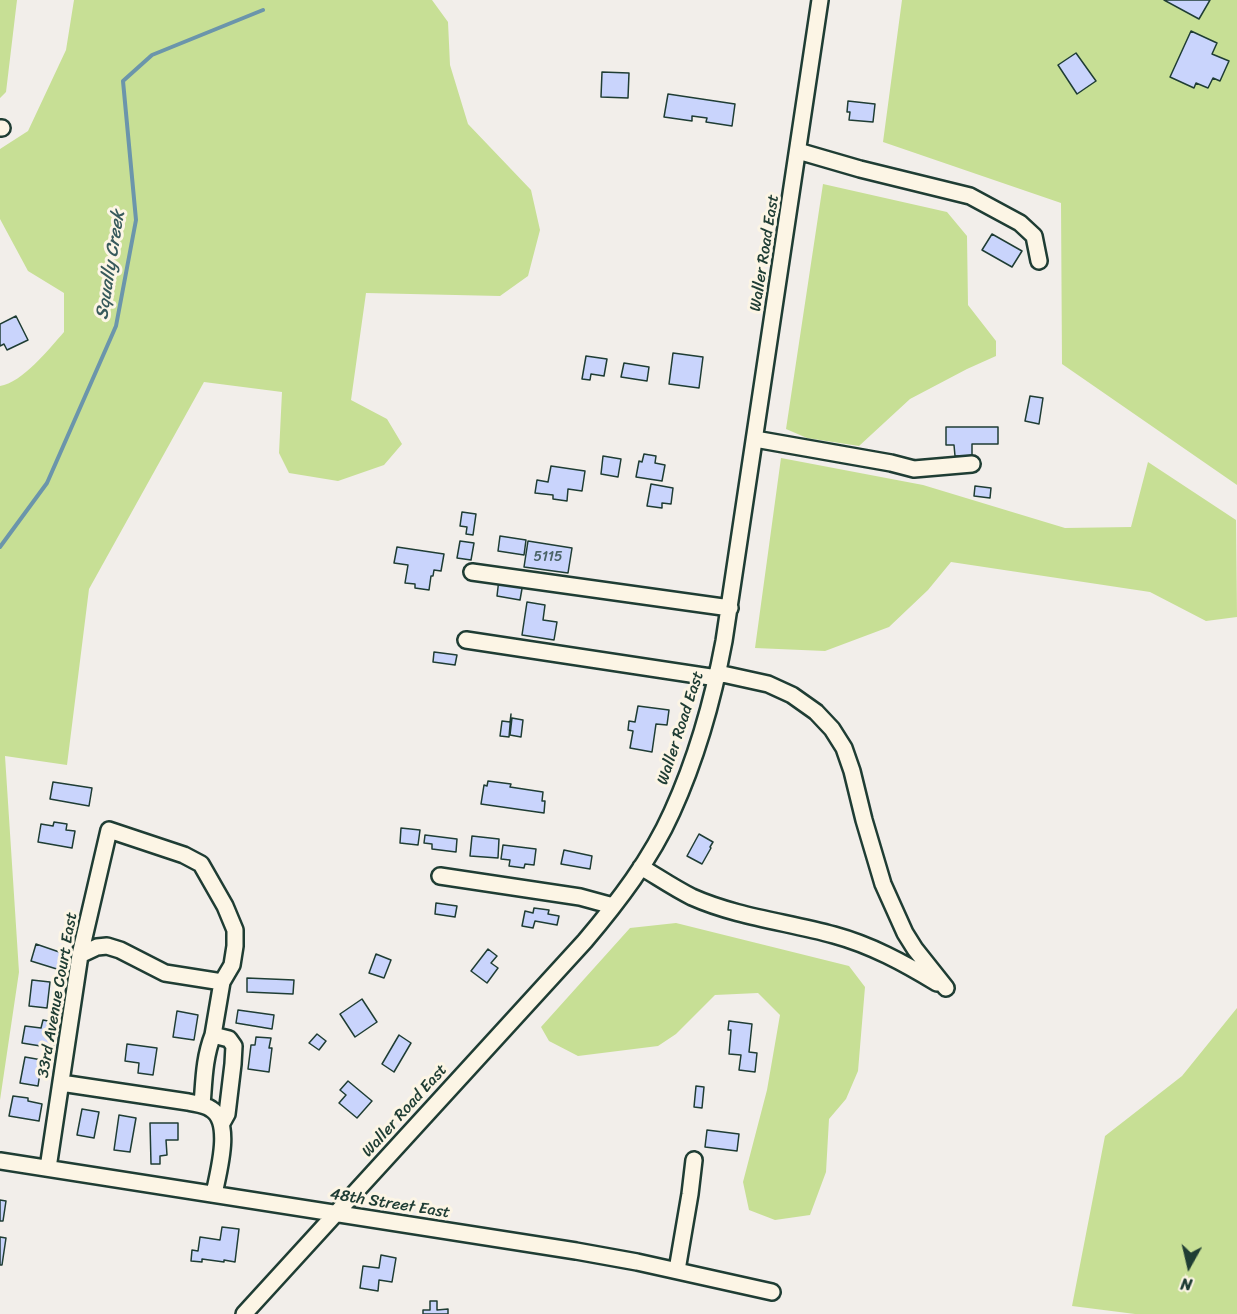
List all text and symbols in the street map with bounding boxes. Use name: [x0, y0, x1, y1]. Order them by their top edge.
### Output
street label: Waller Road East: [746, 193, 784, 313]
water label: Squally Creek: [92, 209, 130, 321]
house number: 5115: [533, 549, 563, 565]
street label: Waller Road East: [654, 669, 708, 787]
street label: 33rd Avenue Court East: [34, 911, 82, 1079]
street label: Waller Road East: [358, 1061, 452, 1161]
street label: 48th Street East: [329, 1185, 451, 1223]
north arrow: [1159, 1236, 1219, 1296]
text: N: [1179, 1269, 1194, 1299]

